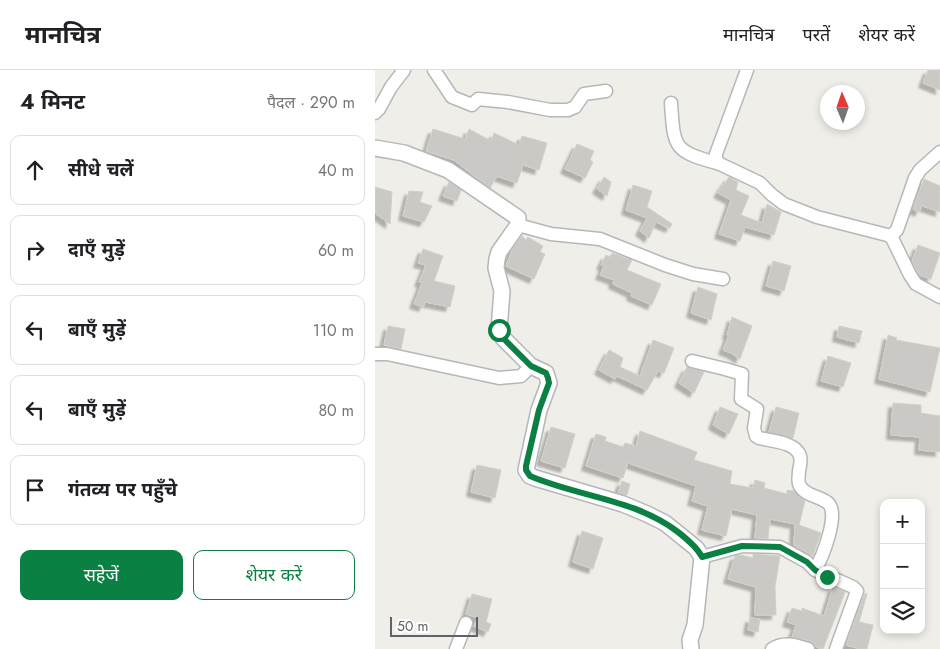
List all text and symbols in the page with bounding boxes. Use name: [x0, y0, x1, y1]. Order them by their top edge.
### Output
text: मानचित्र: [25, 17, 101, 52]
text: मानचित्र: [723, 22, 775, 48]
text: परतें: [803, 22, 830, 48]
text: शेयर करें: [858, 22, 915, 48]
north arrow: [820, 85, 865, 130]
text: 4 मिनट: [20, 87, 85, 117]
text: पैदल · 290 m: [267, 91, 355, 114]
icon: ahead: [21, 156, 49, 184]
text: सीधे चलें: [68, 156, 134, 183]
text: 40 m: [318, 159, 354, 182]
icon: right: [21, 236, 49, 264]
text: दाएँ मुड़ें: [68, 236, 125, 263]
text: 60 m: [318, 239, 354, 262]
icon: left: [21, 316, 49, 344]
text: बाएँ मुड़ें: [68, 316, 126, 343]
text: 110 m: [313, 319, 354, 342]
route start: [488, 319, 511, 342]
icon: left: [21, 396, 49, 424]
text: बाएँ मुड़ें: [68, 396, 126, 423]
text: 80 m: [318, 399, 354, 422]
icon: arrive: [21, 476, 49, 504]
text: गंतव्य पर पहुँचे: [68, 476, 177, 503]
map controls: [880, 499, 925, 634]
button: +: [880, 499, 925, 544]
button: −: [880, 544, 925, 589]
button: सहेजें: [20, 550, 183, 600]
button: शेयर करें: [193, 550, 355, 600]
route end: [816, 566, 839, 589]
button: layers: [880, 589, 925, 634]
scale bar: [390, 614, 477, 637]
text: 50 m: [397, 616, 428, 636]

